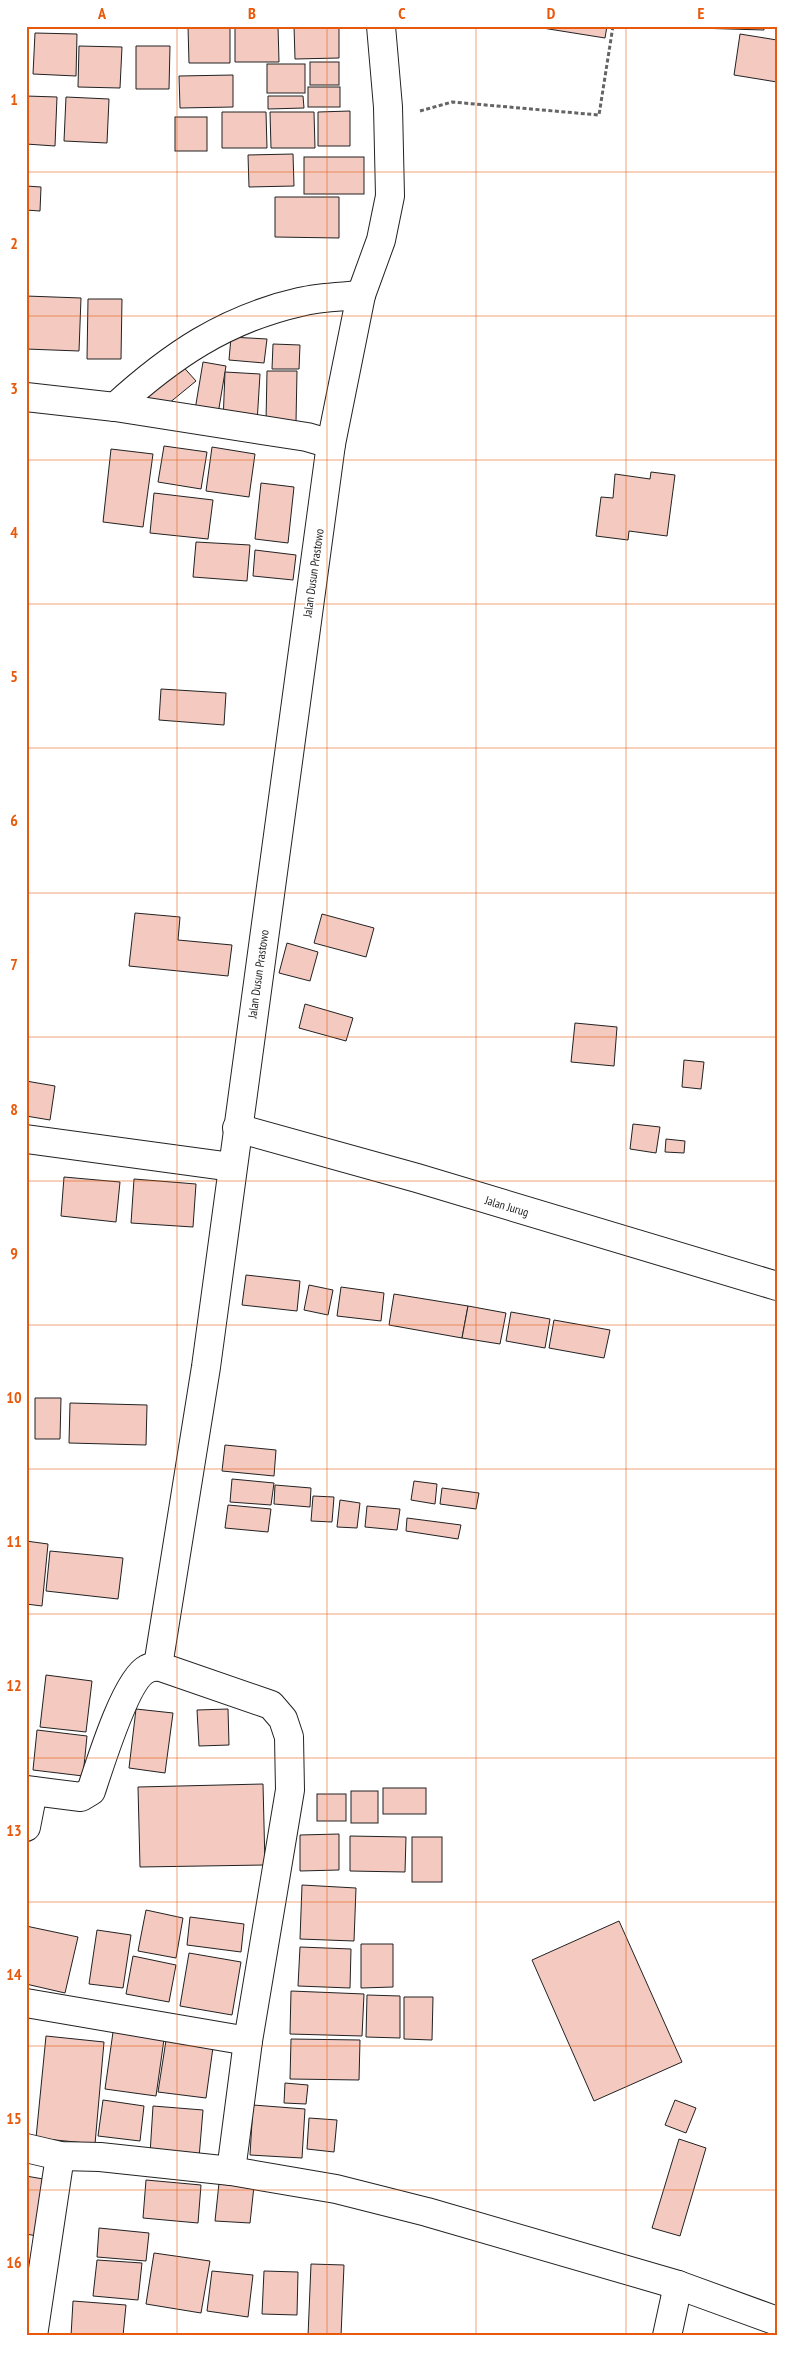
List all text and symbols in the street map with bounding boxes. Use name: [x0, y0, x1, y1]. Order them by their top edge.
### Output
text: A: [97, 3, 107, 23]
text: B: [248, 3, 256, 23]
text: C: [398, 3, 406, 23]
text: D: [547, 3, 556, 23]
text: E: [698, 3, 705, 23]
text: 1: [10, 89, 18, 109]
text: 2: [10, 233, 18, 253]
text: 3: [10, 378, 18, 398]
text: 4: [10, 522, 18, 542]
street label: Jalan Dusun Prastowo: [299, 528, 327, 619]
text: 5: [10, 666, 18, 686]
text: 6: [10, 810, 18, 830]
street label: Jalan Dusun Prastowo: [244, 929, 272, 1020]
text: 7: [10, 954, 18, 974]
text: 8: [10, 1099, 18, 1119]
street label: Jalan Jurug: [482, 1192, 531, 1220]
text: 9: [10, 1243, 18, 1263]
text: 10: [6, 1387, 22, 1407]
text: 11: [6, 1531, 22, 1551]
text: 12: [6, 1675, 22, 1695]
text: 13: [6, 1820, 22, 1840]
text: 14: [6, 1964, 22, 1984]
text: 15: [6, 2108, 22, 2128]
text: 16: [6, 2252, 22, 2272]

